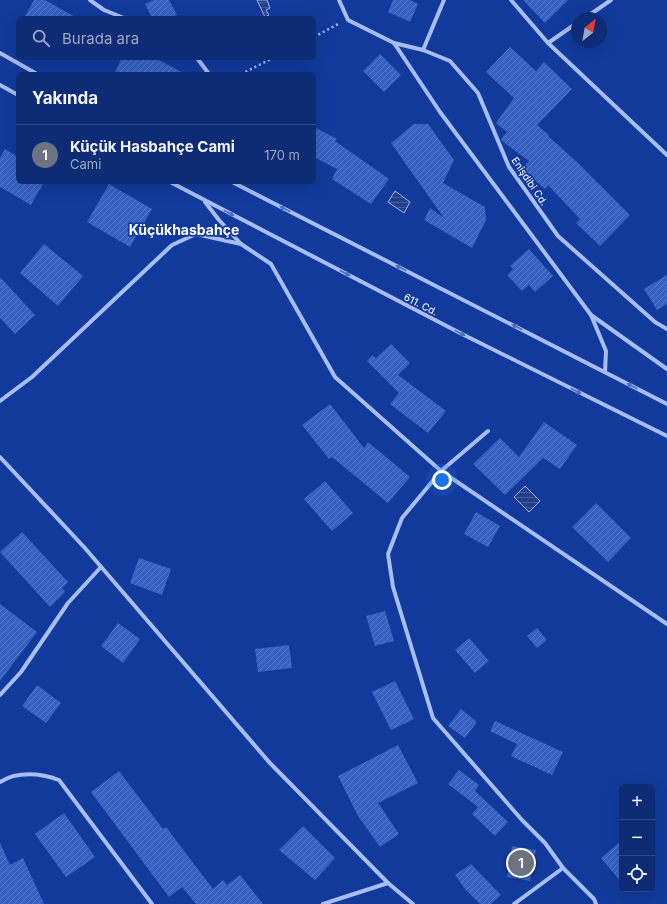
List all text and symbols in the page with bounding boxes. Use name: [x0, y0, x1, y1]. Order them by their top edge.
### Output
north arrow: [571, 12, 607, 48]
search box: [16, 16, 316, 60]
icon: search: [30, 27, 52, 49]
text: Burada ara: [62, 29, 139, 48]
text: Yakında: [32, 88, 98, 108]
text: Küçük Hasbahçe Cami: [70, 137, 235, 156]
text: 1: [42, 147, 48, 163]
text: 170 m: [264, 147, 300, 163]
street label: Enişdibi Cd.: [509, 154, 551, 208]
text: Cami: [70, 156, 101, 172]
one-way arrow: [279, 206, 290, 212]
one-way arrow: [224, 210, 235, 216]
district label: Küçükhasbahçe: [129, 221, 239, 238]
one-way arrow: [395, 265, 406, 271]
one-way arrow: [339, 270, 351, 276]
street label: 611. Cd.: [402, 290, 440, 318]
one-way arrow: [511, 323, 522, 330]
one-way arrow: [454, 330, 466, 336]
one-way arrow: [627, 383, 638, 389]
one-way arrow: [571, 388, 582, 394]
your location: [432, 470, 452, 490]
map controls: [619, 784, 655, 892]
button: +: [619, 784, 655, 820]
button: −: [619, 820, 655, 856]
pin: 1: [508, 848, 534, 878]
button: locate: [619, 856, 655, 892]

